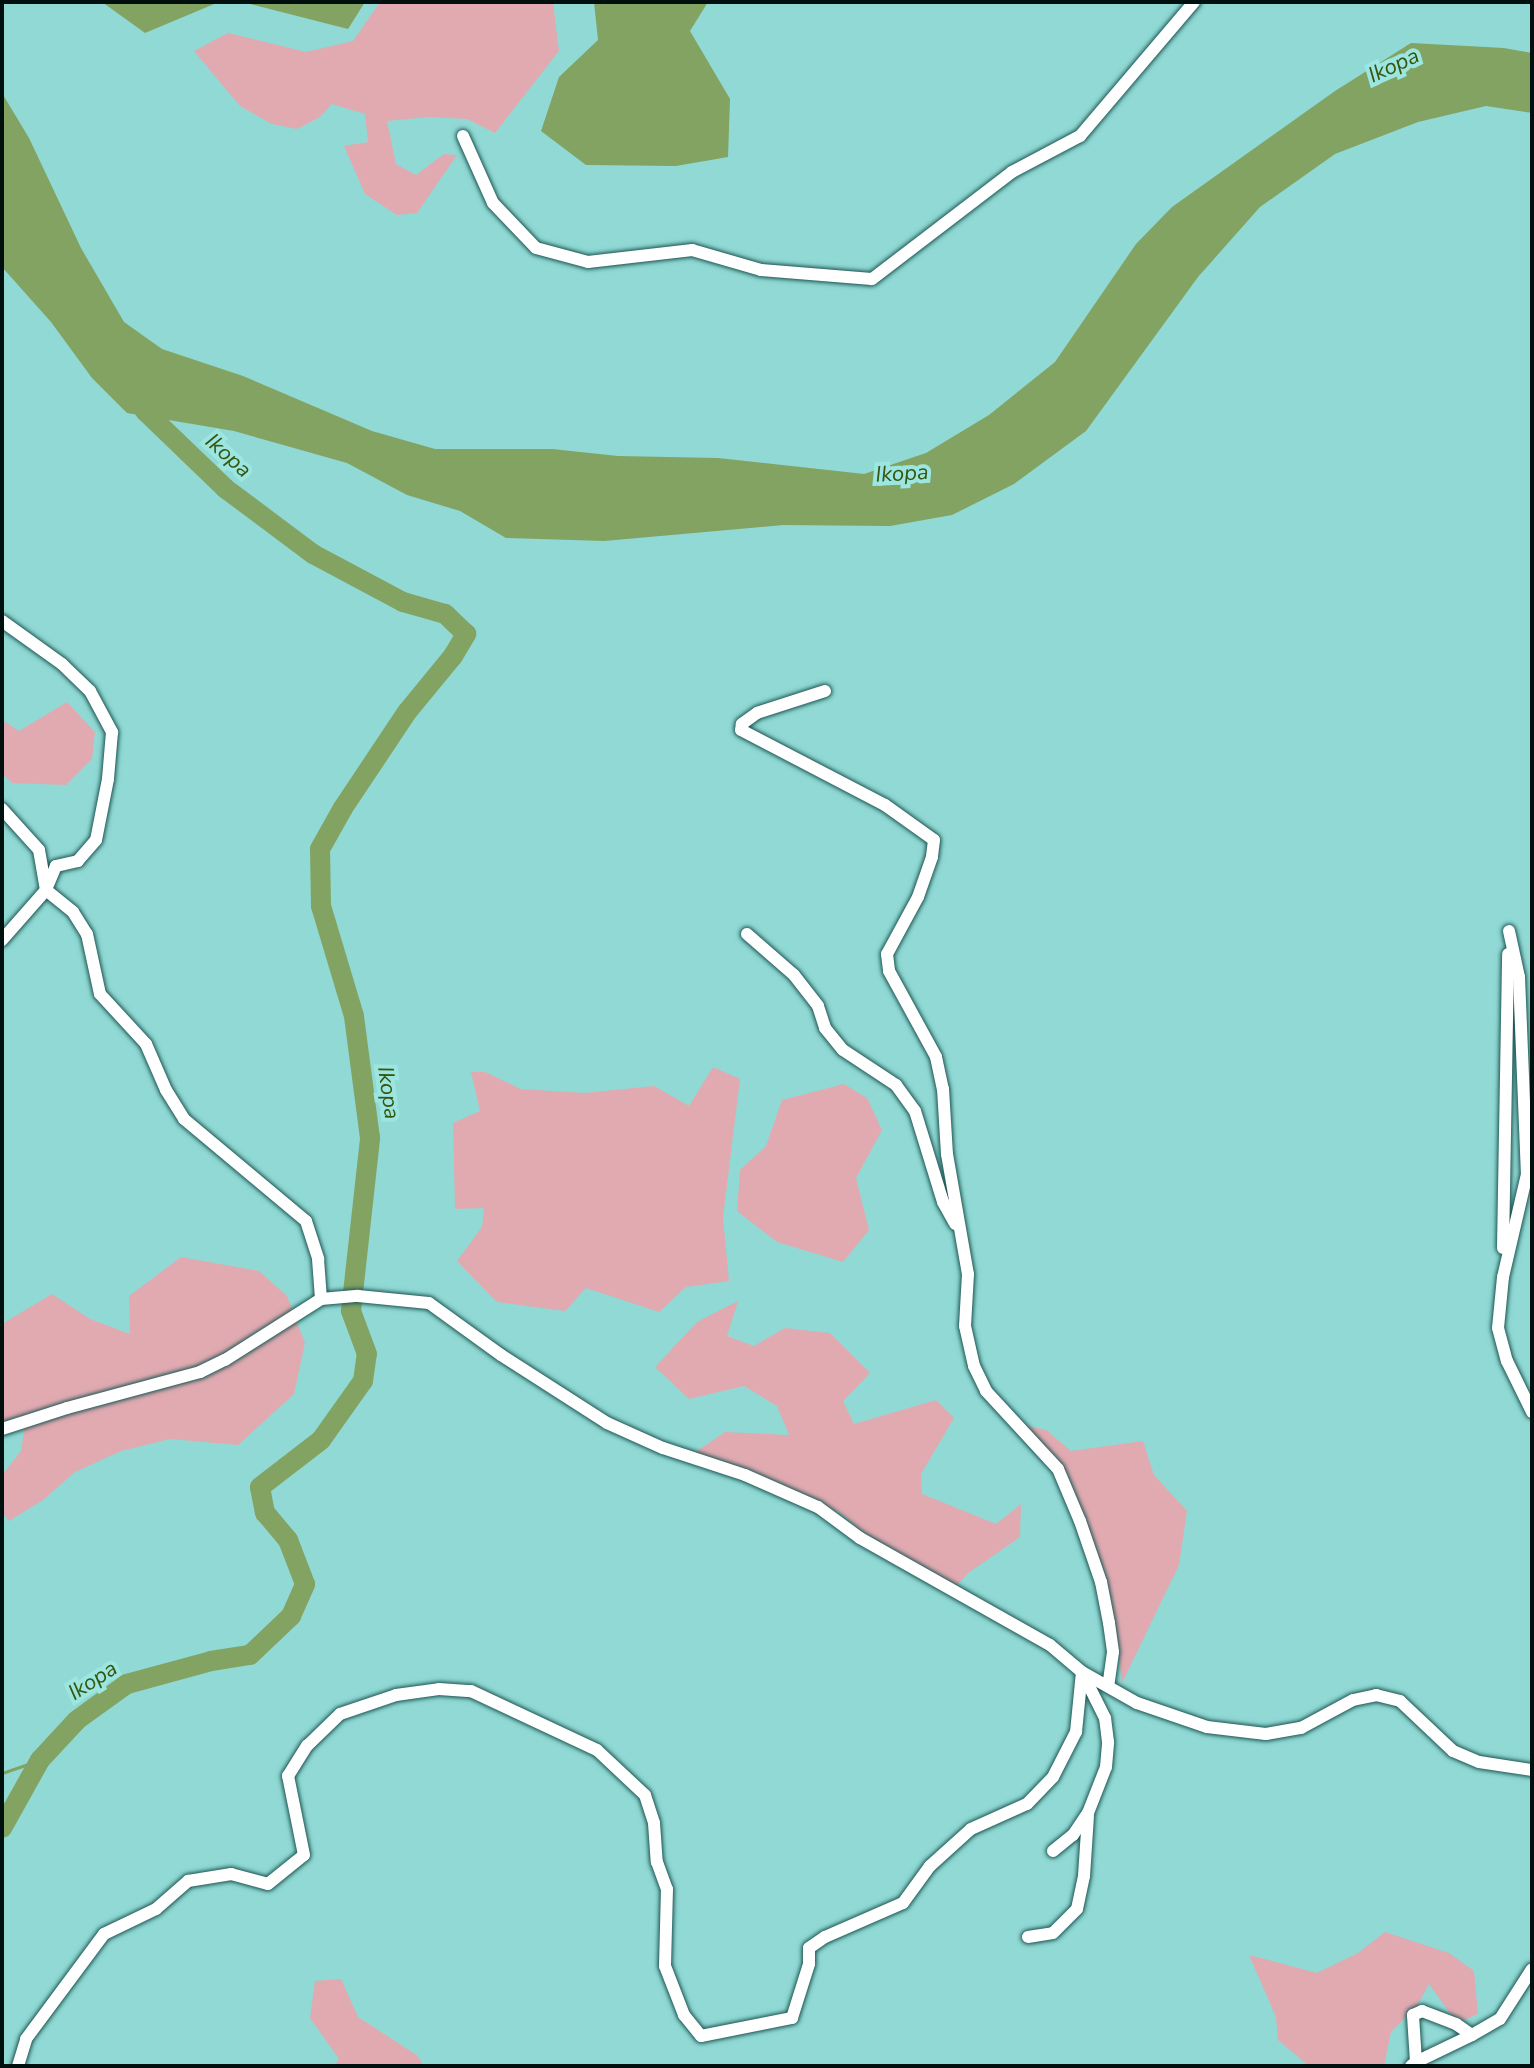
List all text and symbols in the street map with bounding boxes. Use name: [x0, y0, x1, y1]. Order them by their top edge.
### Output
water label: Ikopa: [1364, 43, 1424, 89]
water label: Ikopa: [199, 428, 257, 484]
water label: Ikopa: [875, 459, 929, 489]
water label: Ikopa: [371, 1065, 405, 1121]
water label: Ikopa: [64, 1655, 122, 1707]

